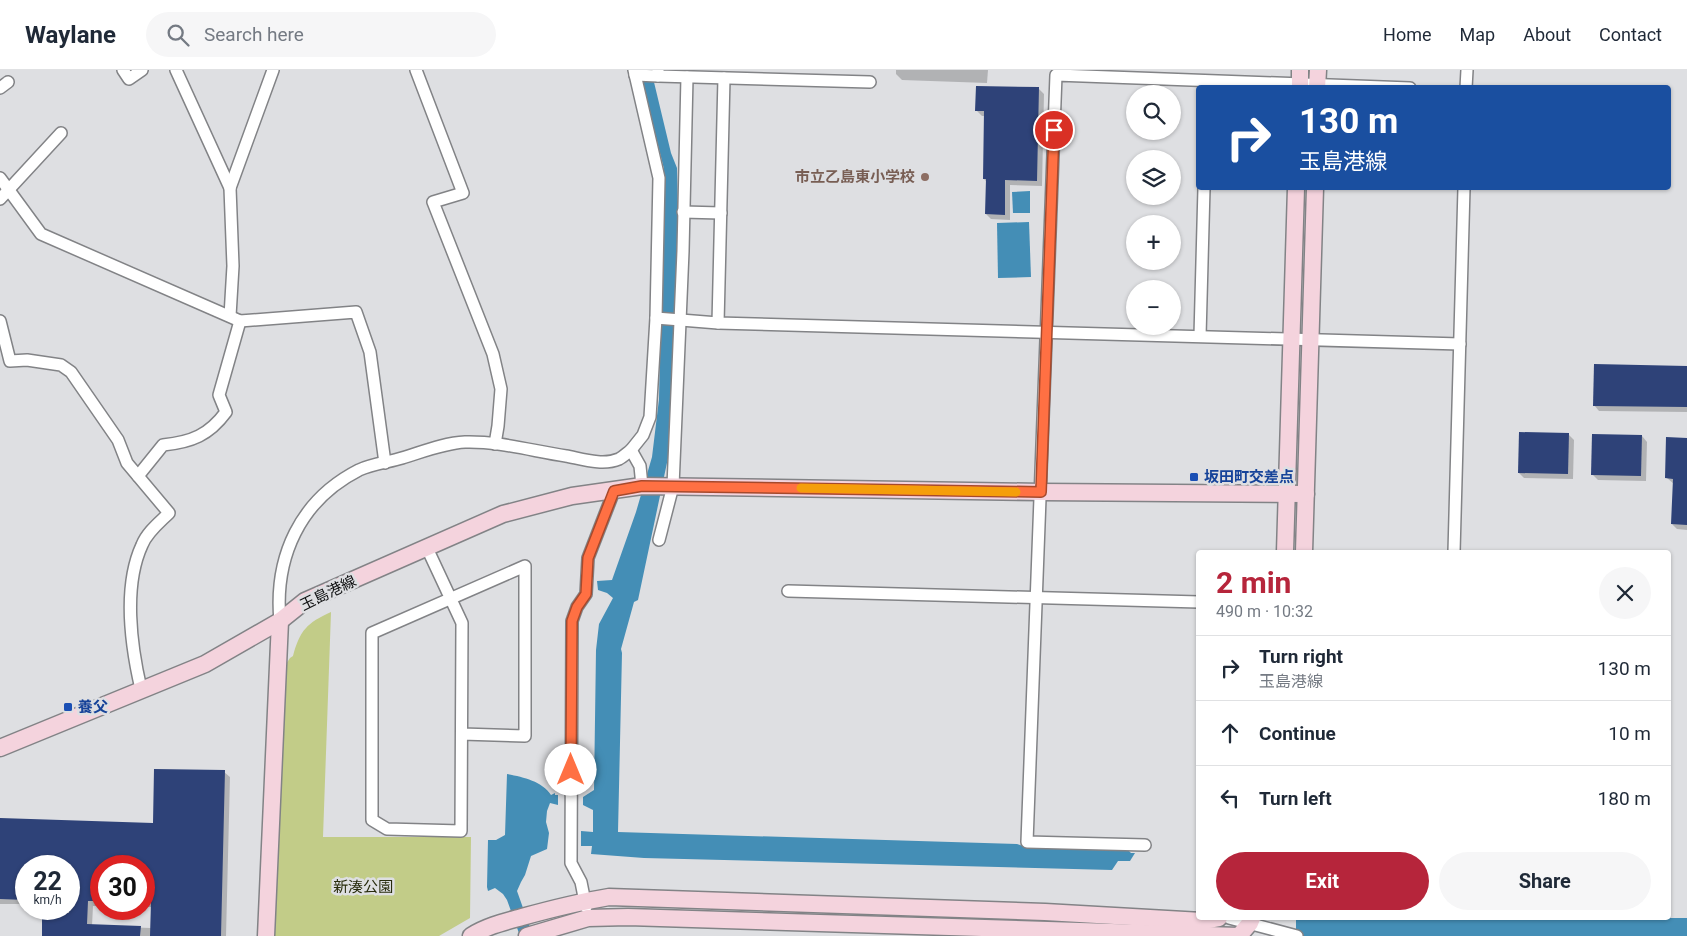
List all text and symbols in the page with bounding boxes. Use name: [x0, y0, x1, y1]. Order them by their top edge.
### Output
search box: [146, 12, 496, 57]
text: Waylane: [25, 21, 116, 49]
icon: search: [164, 21, 192, 49]
text: Search here: [204, 23, 304, 46]
text: Home: [1383, 24, 1432, 45]
text: Map: [1460, 24, 1495, 45]
text: About: [1523, 24, 1571, 45]
text: Contact: [1599, 24, 1662, 45]
map controls: [1126, 85, 1181, 335]
button: search: [1126, 85, 1181, 140]
text: 130 m: [1299, 101, 1398, 142]
icon: right: [1216, 105, 1281, 170]
pin: [1033, 109, 1075, 151]
icon: arrive: [1040, 116, 1068, 144]
text: 玉島港線: [1299, 149, 1387, 174]
button: layers: [1126, 150, 1181, 205]
place label: 市立乙島東小学校: [795, 168, 915, 186]
marker: 市立乙島東小学校: [919, 171, 931, 183]
button: +: [1126, 215, 1181, 270]
button: −: [1126, 280, 1181, 335]
place label: 坂田町交差点: [1204, 468, 1294, 486]
marker: 坂田町交差点: [1188, 471, 1200, 483]
text: 2 min: [1216, 565, 1291, 600]
button: close: [1599, 567, 1651, 619]
street label: 玉島港線: [297, 572, 359, 614]
text: 490 m · 10:32: [1216, 602, 1313, 621]
text: Turn right: [1259, 645, 1343, 668]
icon: right: [1216, 654, 1244, 682]
text: 130 m: [1598, 657, 1651, 680]
text: 玉島港線: [1259, 672, 1323, 691]
place label: 養父: [78, 698, 108, 716]
marker: 養父: [62, 701, 74, 713]
icon: ahead: [1216, 719, 1244, 747]
text: Continue: [1259, 722, 1336, 745]
text: 10 m: [1608, 722, 1651, 745]
position arrow: [544, 743, 596, 795]
icon: left: [1216, 784, 1244, 812]
text: Turn left: [1259, 787, 1332, 810]
text: 180 m: [1598, 787, 1651, 810]
button: Exit: [1216, 852, 1429, 910]
button: Share: [1439, 852, 1651, 910]
speed limit sign: 30: [90, 855, 155, 920]
text: 22: [33, 867, 62, 896]
park label: 新湊公園: [333, 878, 393, 896]
text: km/h: [33, 893, 62, 907]

